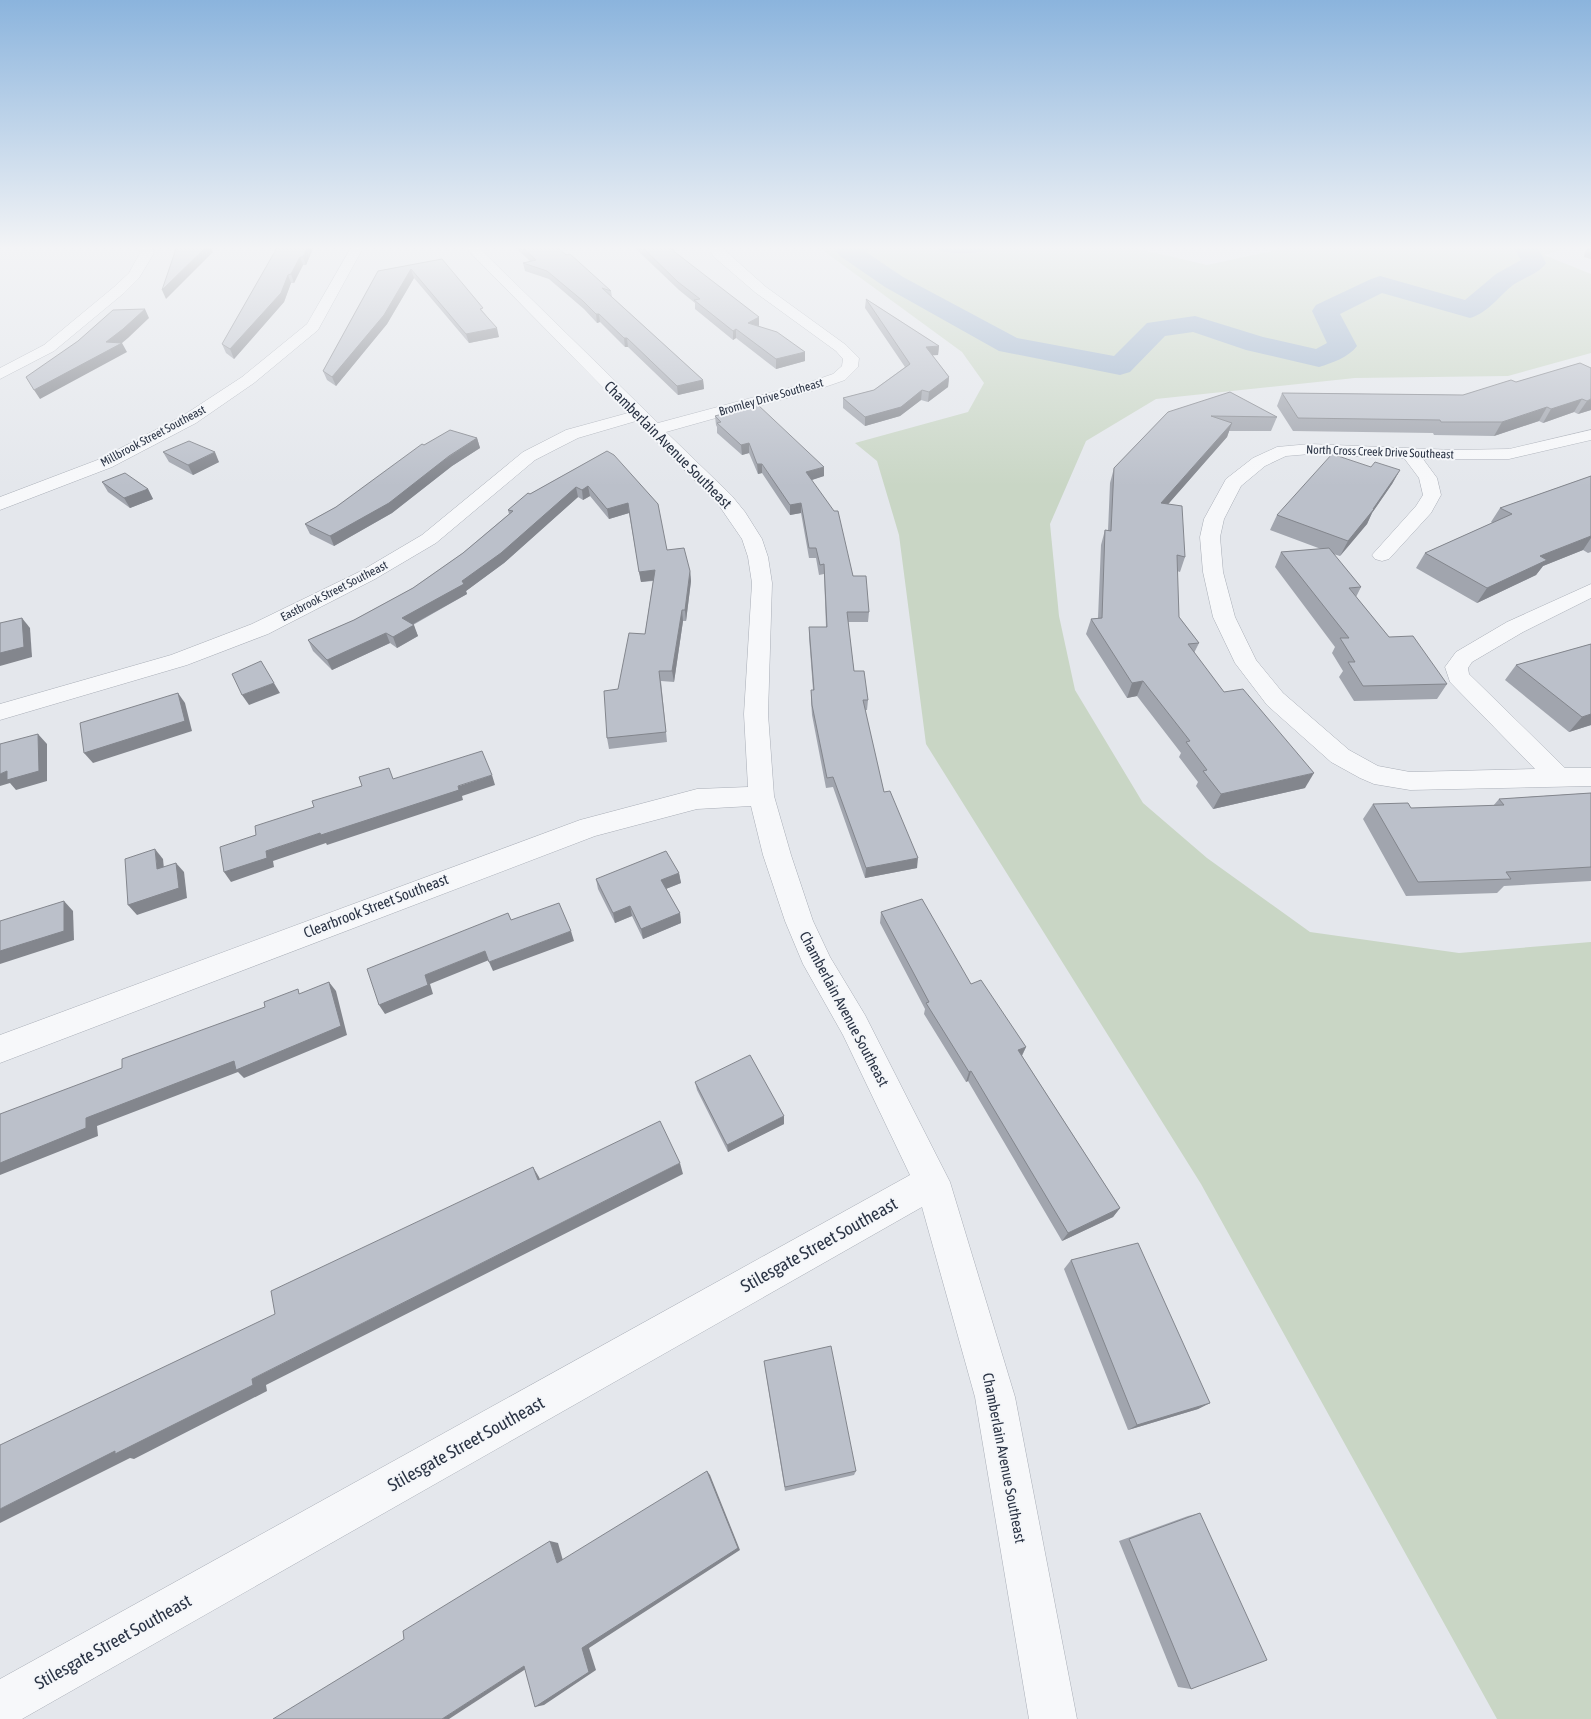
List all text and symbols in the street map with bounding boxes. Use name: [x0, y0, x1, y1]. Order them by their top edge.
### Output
street label: Bromley Drive Southeast: [717, 375, 825, 419]
street label: Chamberlain Avenue Southeast: [601, 377, 736, 512]
street label: Millbrook Street Southeast: [98, 402, 208, 470]
street label: North Cross Creek Drive Southeast: [1306, 442, 1455, 462]
street label: Eastbrook Street Southeast: [278, 558, 390, 624]
street label: Clearbrook Street Southeast: [301, 870, 451, 941]
street label: Chamberlain Avenue Southeast: [796, 928, 893, 1089]
street label: Stilesgate Street Southeast: [737, 1193, 901, 1296]
street label: Chamberlain Avenue Southeast: [980, 1371, 1029, 1544]
street label: Stilesgate Street Southeast: [384, 1392, 548, 1495]
street label: Stilesgate Street Southeast: [31, 1590, 195, 1693]

